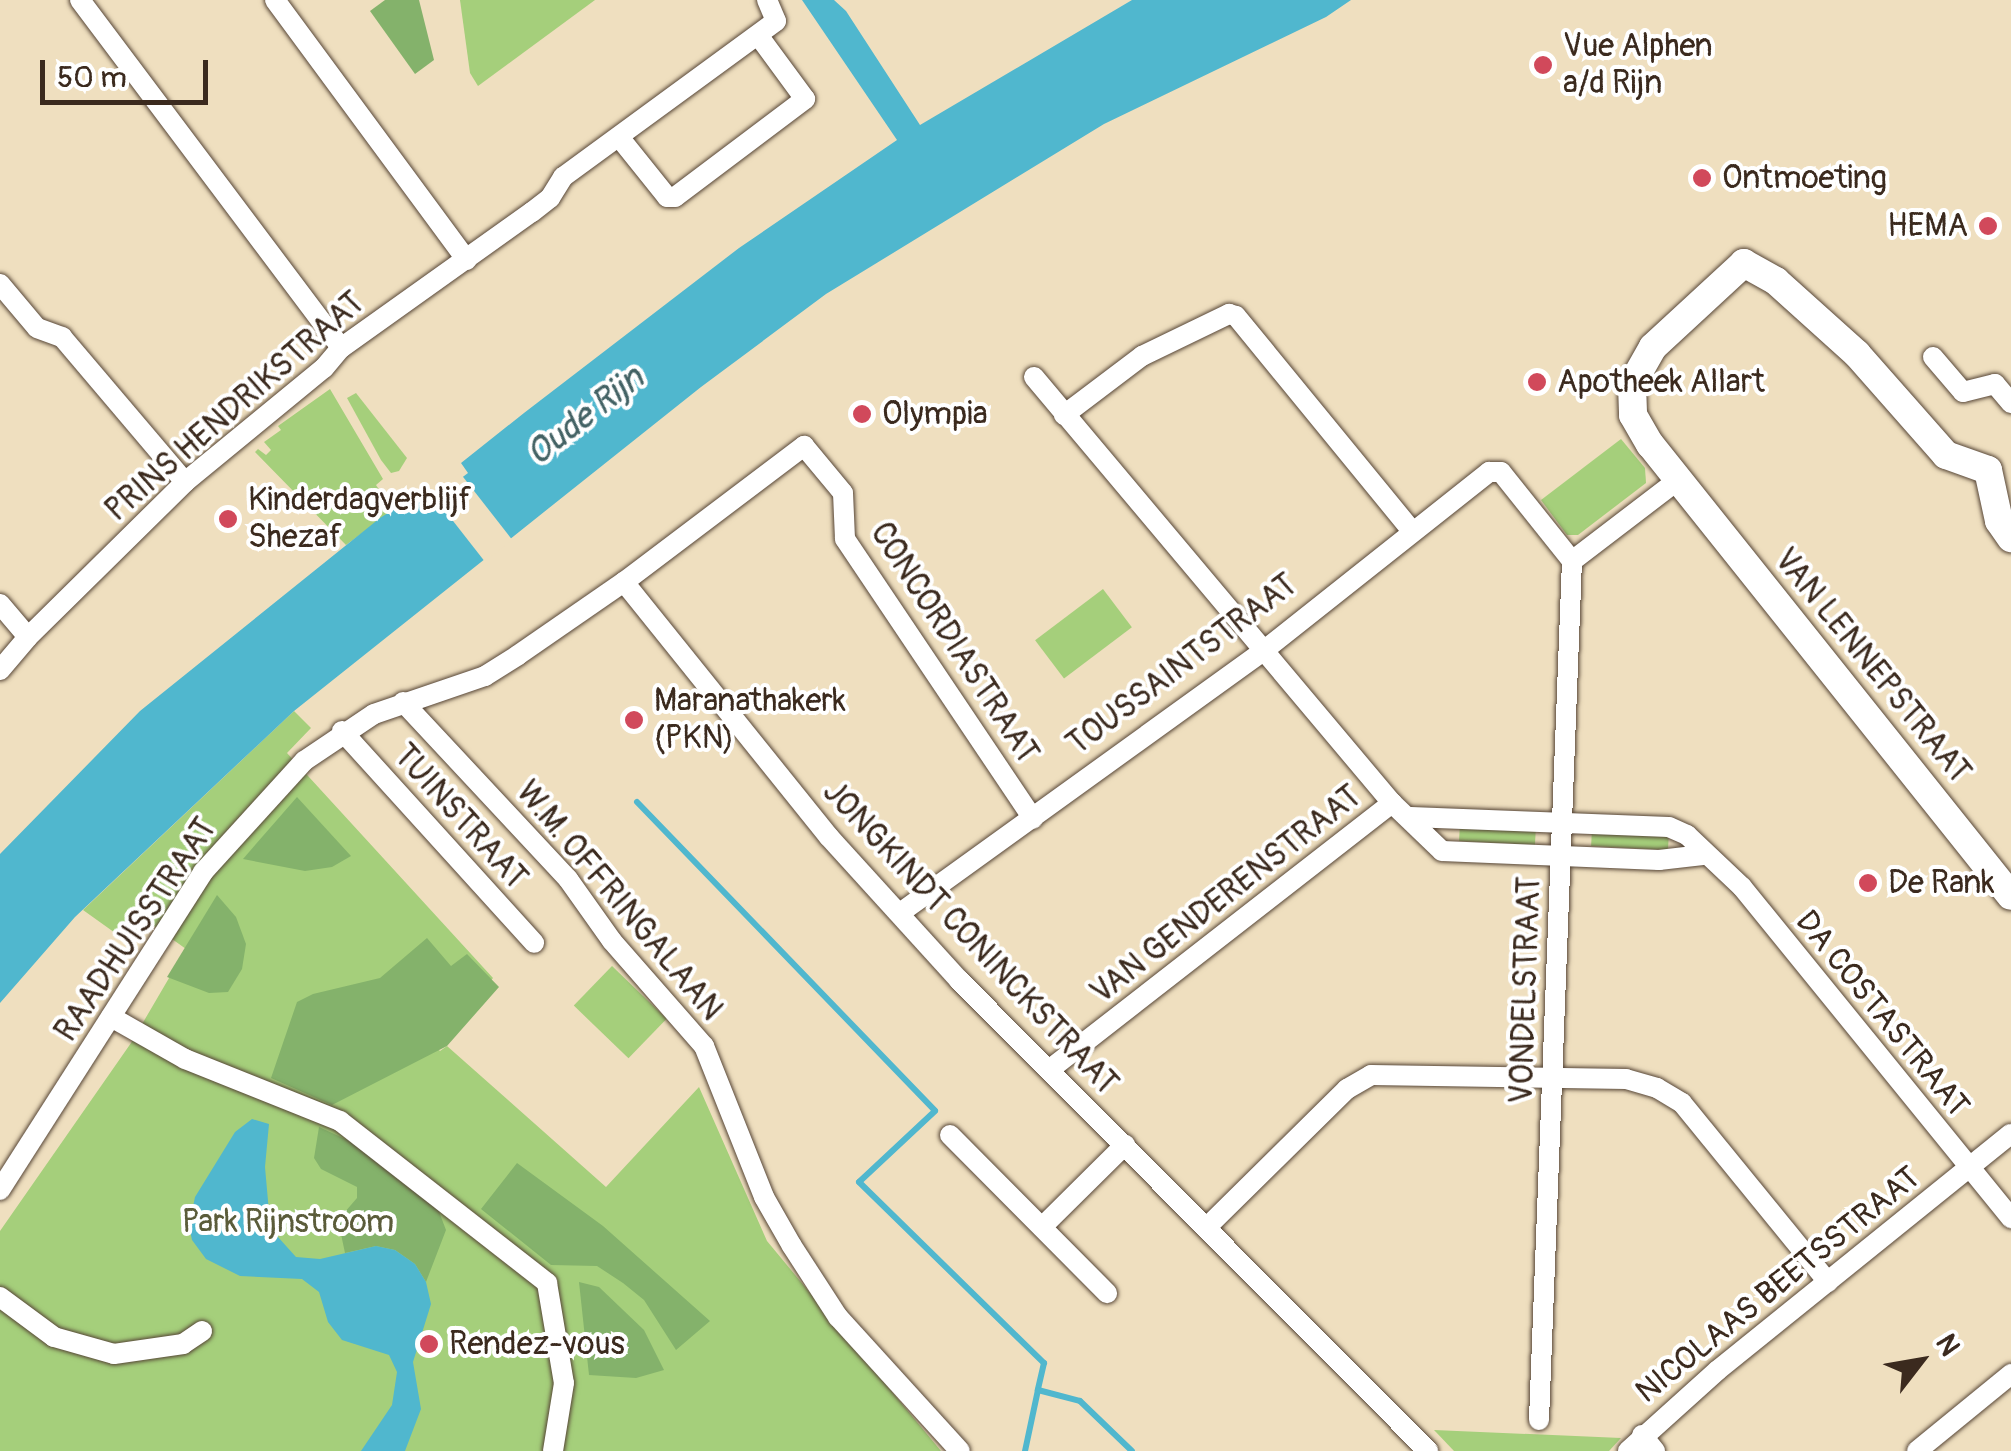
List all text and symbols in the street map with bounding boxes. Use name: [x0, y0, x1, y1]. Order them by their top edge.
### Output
place label: Vue Alphen a/d Rijn: [1563, 28, 1713, 103]
scale bar: [45, 40, 212, 102]
marker: Vue Alphen a/d Rijn: [1532, 54, 1554, 76]
text: 50 m: [57, 59, 127, 96]
place label: Ontmoeting: [1722, 159, 1887, 197]
marker: Ontmoeting: [1691, 167, 1713, 189]
place label: HEMA: [1887, 207, 1968, 245]
marker: HEMA: [1977, 215, 1999, 237]
street label: PRINS HENDRIKSTRAAT: [98, 284, 372, 530]
water label: Oude Rijn: [518, 357, 652, 475]
place label: Apotheek Allart: [1557, 363, 1765, 401]
marker: Apotheek Allart: [1526, 371, 1548, 393]
place label: Olympia: [882, 395, 988, 433]
marker: Olympia: [851, 403, 873, 425]
place label: Kinderdagverblijf Shezaf: [248, 482, 472, 557]
marker: Kinderdagverblijf Shezaf: [217, 508, 239, 530]
street label: CONCORDIASTRAAT: [862, 515, 1046, 771]
street label: VAN LENNEPSTRAAT: [1766, 541, 1978, 791]
street label: TOUSSAINTSTRAAT: [1060, 566, 1304, 764]
place label: Maranathakerk (PKN): [654, 683, 846, 758]
marker: Maranathakerk (PKN): [623, 709, 645, 731]
street label: TUINSTRAAT: [385, 737, 535, 897]
street label: JONGKINDT CONINCKSTRAAT: [814, 773, 1126, 1103]
street label: W.M. OFFRINGALAAN: [508, 774, 730, 1028]
street label: VAN GENDERENSTRAAT: [1083, 778, 1369, 1012]
street label: RAADHUISSTRAAT: [47, 811, 225, 1049]
place label: De Rank: [1888, 864, 1995, 902]
marker: De Rank: [1857, 872, 1879, 894]
street label: VONDELSTRAAT: [1503, 876, 1549, 1104]
street label: DA COSTASTRAAT: [1787, 903, 1977, 1125]
street label: NICOLAAS BEETSSTRAAT: [1628, 1159, 1928, 1411]
park label: Park Rijnstroom: [182, 1203, 394, 1241]
north arrow: [1871, 1311, 1971, 1411]
place label: Rendez-vous: [449, 1325, 625, 1363]
text: N: [1927, 1328, 1967, 1362]
marker: Rendez-vous: [418, 1333, 440, 1355]

